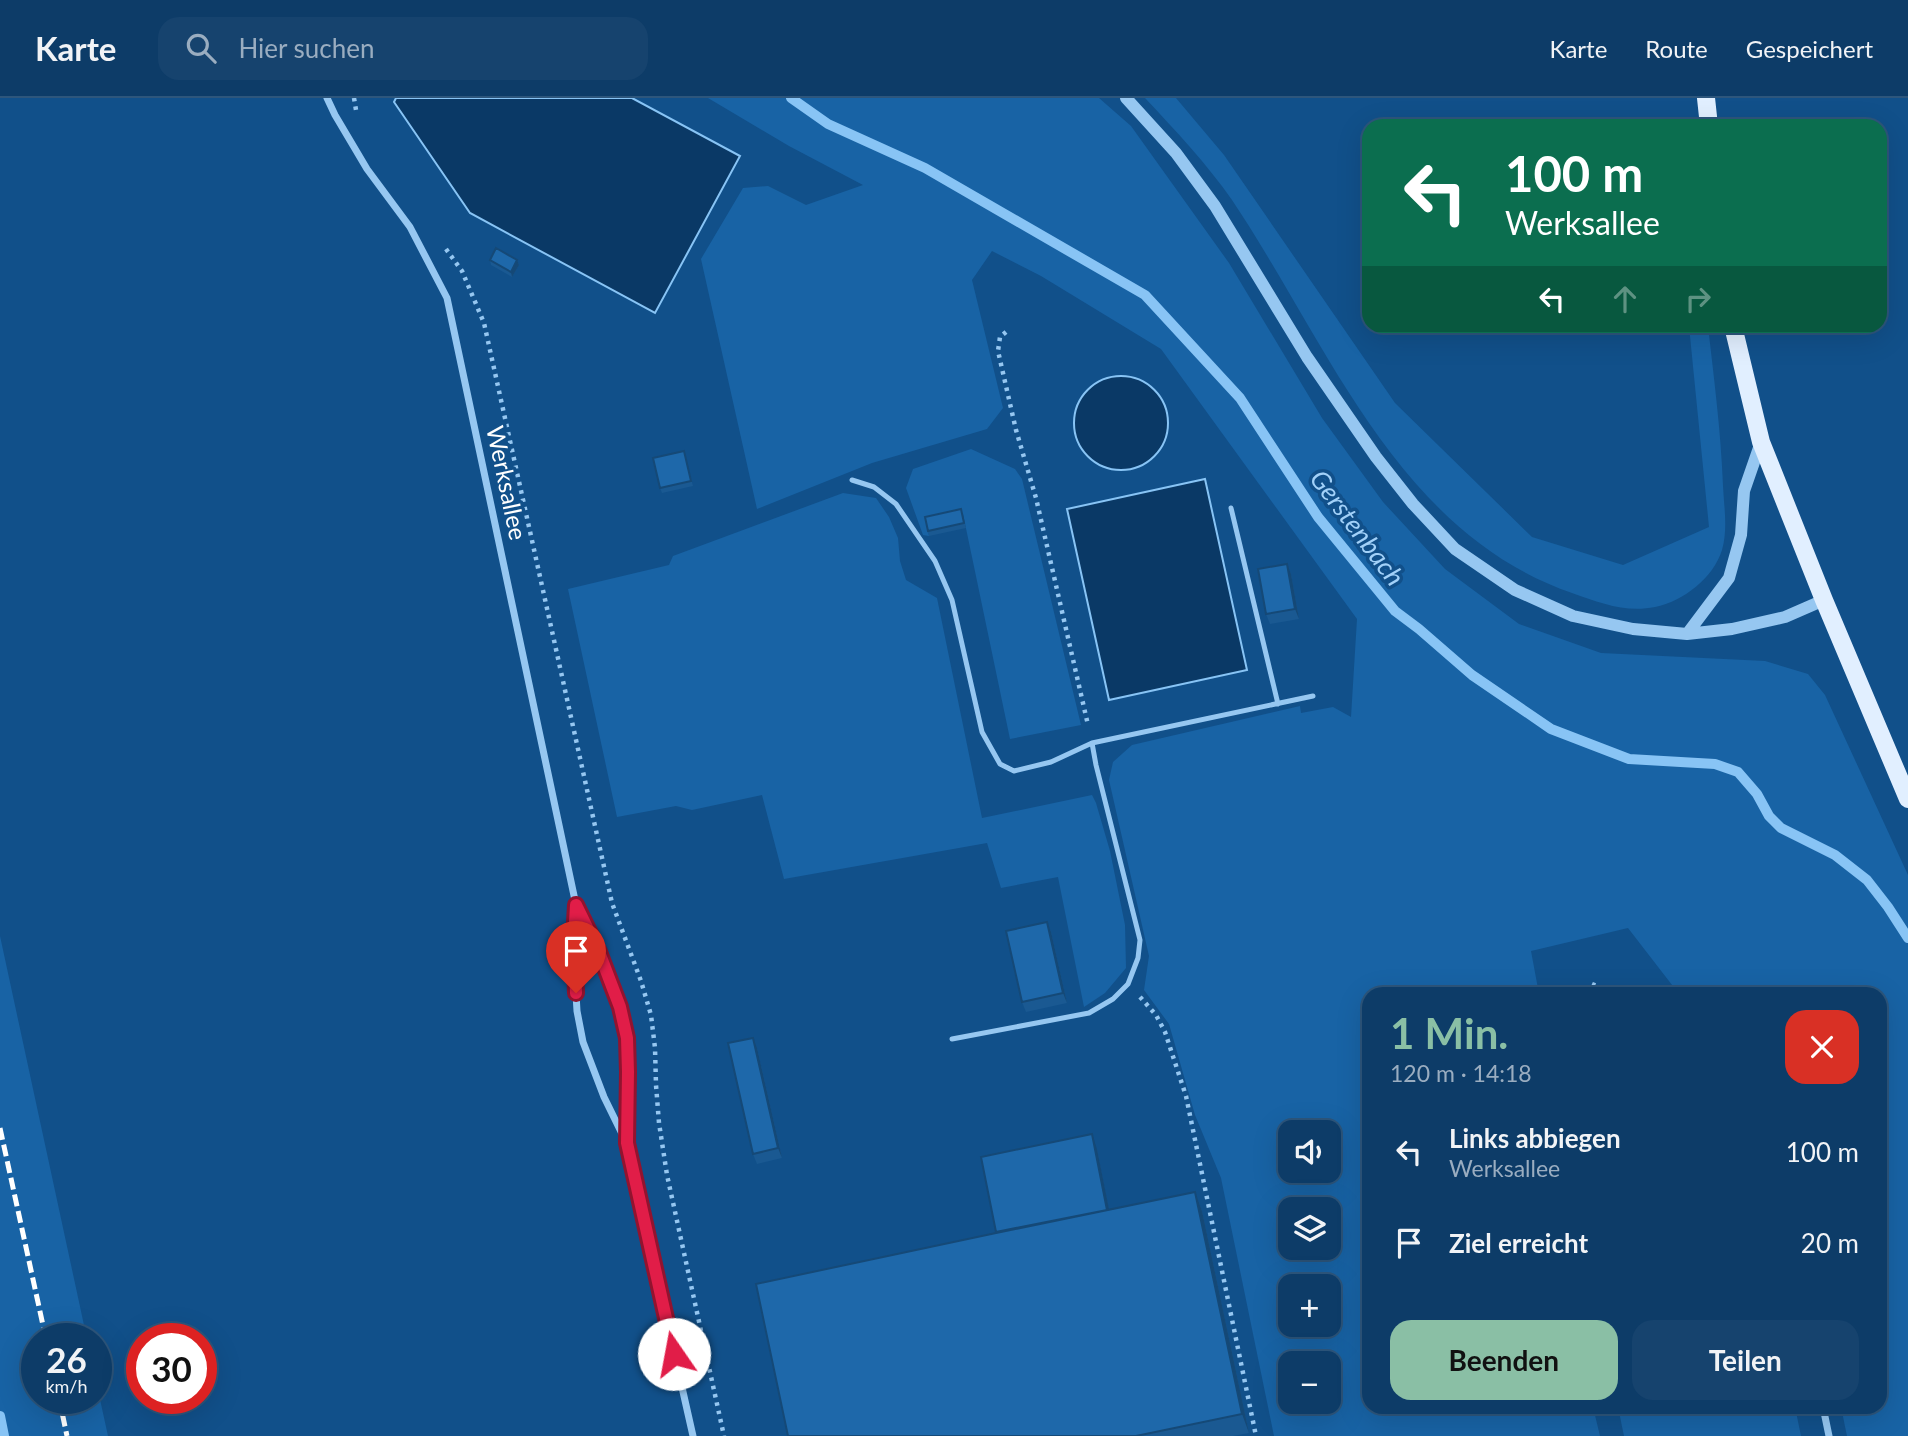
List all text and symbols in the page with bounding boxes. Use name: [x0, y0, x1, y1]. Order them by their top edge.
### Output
search box: [158, 17, 648, 80]
text: Karte: [35, 28, 116, 68]
icon: search: [182, 29, 220, 67]
text: Hier suchen: [238, 32, 375, 64]
text: Karte: [1550, 34, 1607, 63]
text: Route: [1645, 34, 1708, 63]
text: Gespeichert: [1746, 34, 1873, 63]
text: 100 m: [1505, 144, 1643, 202]
icon: left: [1390, 147, 1481, 238]
text: Werksallee: [1505, 203, 1660, 242]
icon: left: [1533, 280, 1571, 318]
icon: ahead: [1606, 280, 1644, 318]
icon: right: [1679, 280, 1717, 318]
street label: Werksallee: [481, 423, 534, 542]
water label: Gerstenbach: [1304, 463, 1412, 592]
pin: [546, 921, 606, 993]
icon: arrive: [557, 932, 595, 970]
text: 1 Min.: [1390, 1008, 1508, 1058]
button: close: [1785, 1010, 1859, 1084]
text: 120 m · 14:18: [1390, 1059, 1532, 1087]
map controls: [1278, 1120, 1341, 1414]
button: sound: [1278, 1120, 1341, 1183]
text: Links abbiegen: [1449, 1122, 1621, 1154]
icon: left: [1390, 1133, 1428, 1171]
text: 100 m: [1786, 1136, 1859, 1168]
text: Werksallee: [1449, 1154, 1560, 1182]
button: layers: [1278, 1197, 1341, 1260]
icon: arrive: [1390, 1224, 1428, 1262]
text: Ziel erreicht: [1449, 1227, 1588, 1259]
text: 20 m: [1801, 1227, 1859, 1259]
button: +: [1278, 1274, 1341, 1337]
position arrow: [637, 1317, 711, 1391]
button: Beenden: [1390, 1320, 1618, 1400]
button: Teilen: [1632, 1320, 1859, 1400]
speed limit sign: 30: [126, 1323, 217, 1414]
text: 26: [46, 1338, 87, 1380]
button: −: [1278, 1351, 1341, 1414]
text: km/h: [45, 1375, 88, 1397]

